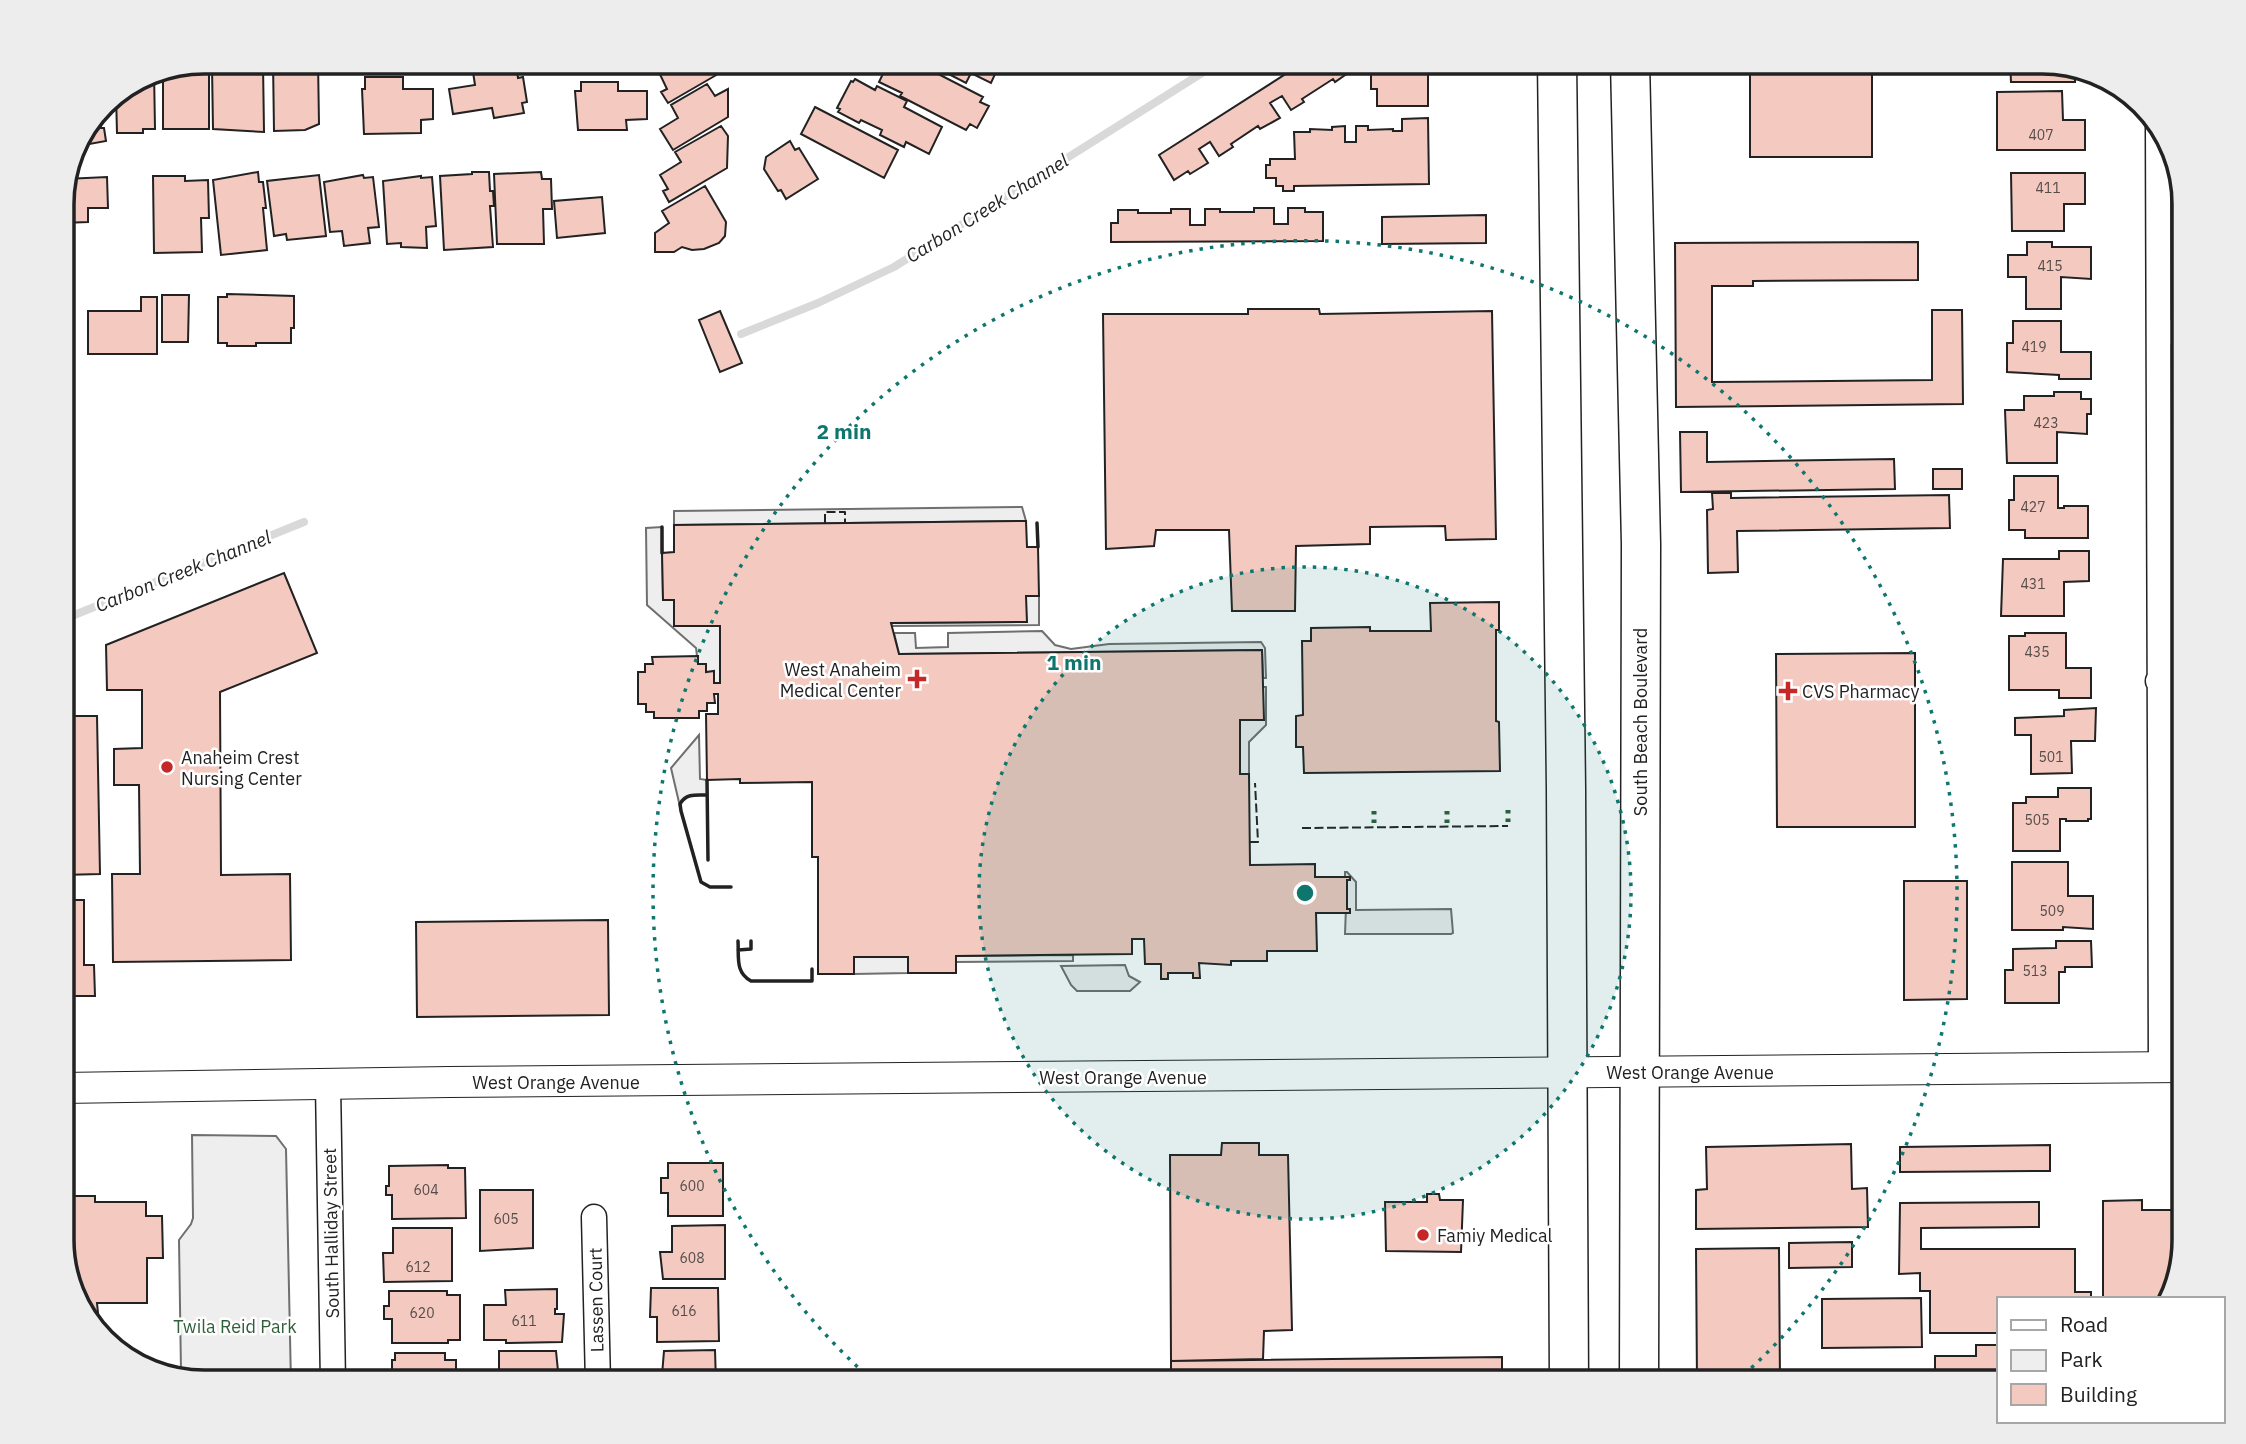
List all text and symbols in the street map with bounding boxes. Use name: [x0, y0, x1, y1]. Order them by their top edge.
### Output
house number: 407: [2028, 126, 2054, 144]
water label: Carbon Creek Channel: [901, 148, 1073, 268]
house number: 411: [2035, 179, 2061, 197]
house number: 415: [2037, 257, 2063, 275]
house number: 419: [2021, 338, 2047, 356]
house number: 423: [2033, 414, 2059, 432]
text: 2 min: [817, 417, 871, 445]
house number: 427: [2020, 498, 2046, 516]
water label: Carbon Creek Channel: [92, 525, 274, 617]
house number: 431: [2020, 575, 2046, 593]
street label: South Beach Boulevard: [1629, 628, 1652, 816]
house number: 435: [2024, 643, 2050, 661]
text: 1 min: [1047, 648, 1101, 676]
place label: West Anaheim Medical Center: [780, 658, 901, 702]
marker: West Anaheim Medical Center: [907, 669, 927, 689]
place label: CVS Pharmacy: [1802, 680, 1919, 703]
marker: CVS Pharmacy: [1780, 683, 1796, 699]
place label: Anaheim Crest Nursing Center: [181, 746, 302, 790]
house number: 501: [2038, 748, 2064, 766]
marker: Anaheim Crest Nursing Center: [159, 759, 175, 775]
house number: 505: [2024, 811, 2050, 829]
centre of rings: [1293, 881, 1317, 905]
house number: 509: [2039, 902, 2065, 920]
house number: 513: [2022, 962, 2048, 980]
street label: West Orange Avenue: [1606, 1061, 1774, 1084]
street label: West Orange Avenue: [1039, 1066, 1207, 1089]
street label: West Orange Avenue: [472, 1071, 640, 1094]
street label: South Halliday Street: [318, 1147, 344, 1319]
house number: 600: [679, 1177, 705, 1195]
house number: 604: [413, 1181, 439, 1199]
house number: 605: [493, 1210, 519, 1228]
place label: Famiy Medical: [1437, 1224, 1553, 1247]
marker: Famiy Medical: [1415, 1227, 1431, 1243]
street label: Lassen Court: [584, 1247, 608, 1353]
house number: 608: [679, 1249, 705, 1267]
house number: 612: [405, 1258, 431, 1276]
legend: [1997, 1297, 2225, 1423]
house number: 616: [671, 1302, 697, 1320]
house number: 620: [409, 1304, 435, 1322]
text: Road: [2060, 1310, 2108, 1338]
house number: 611: [511, 1312, 537, 1330]
park label: Twila Reid Park: [173, 1315, 297, 1338]
text: Park: [2060, 1345, 2103, 1373]
text: Building: [2060, 1380, 2137, 1408]

